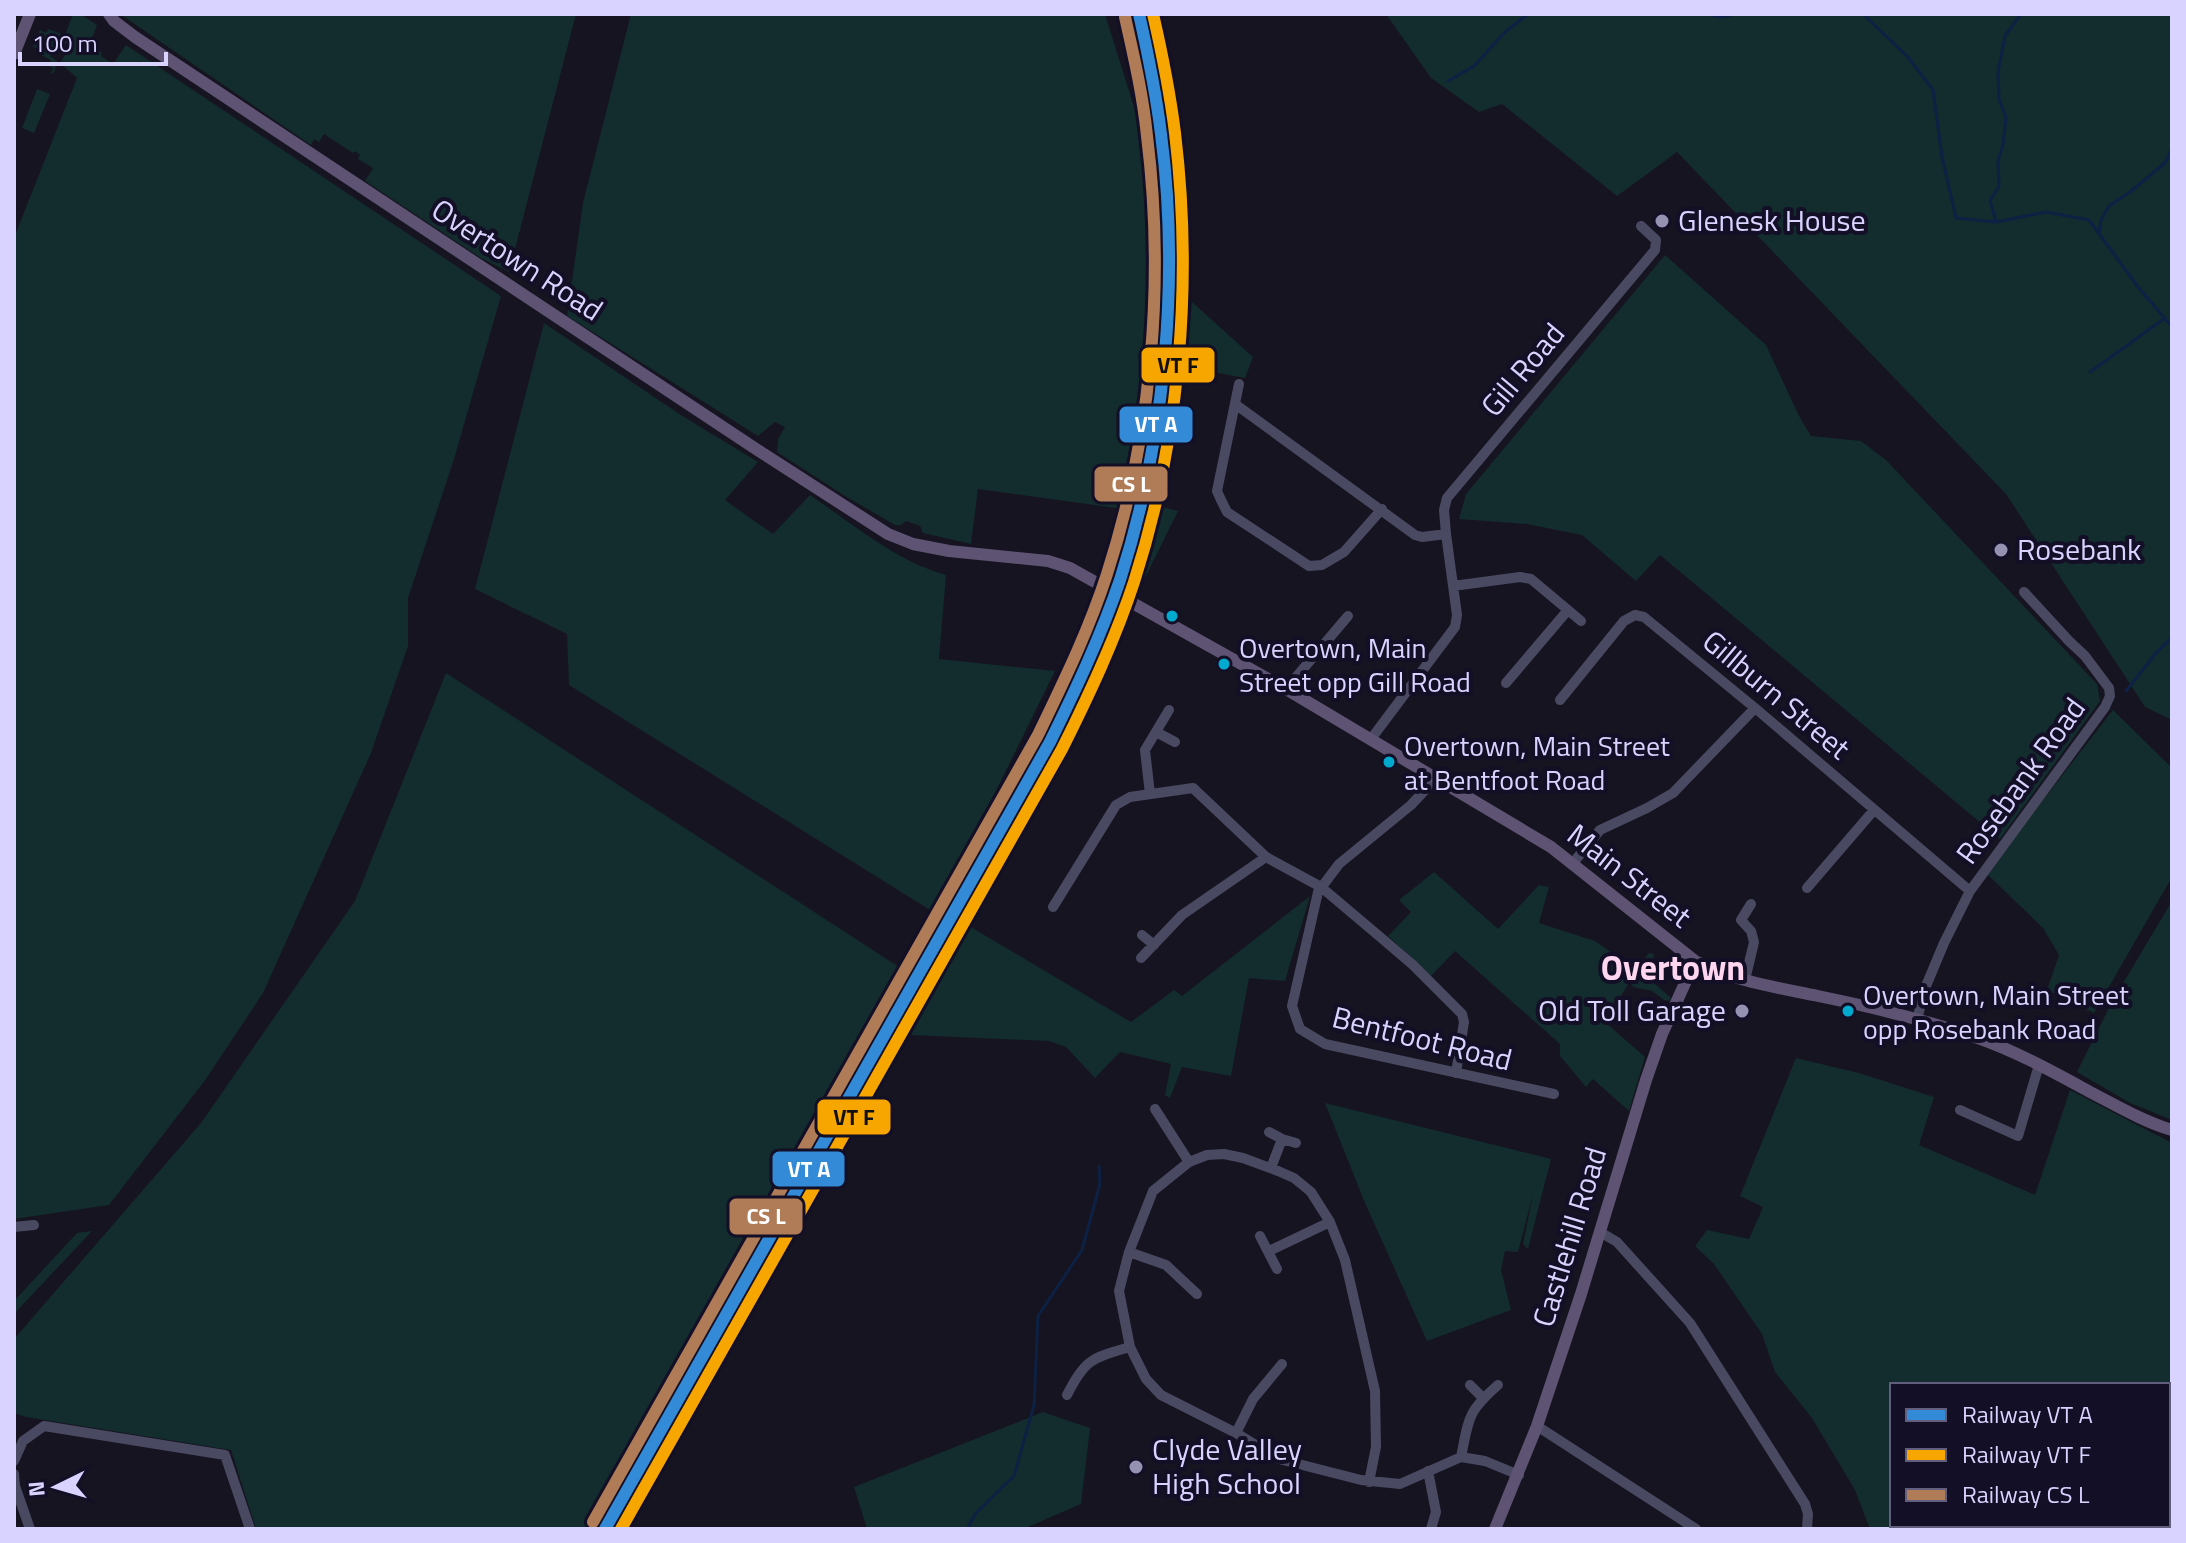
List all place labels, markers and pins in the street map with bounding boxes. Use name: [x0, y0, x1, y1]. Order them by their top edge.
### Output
place label: Glenesk House: [1678, 197, 1866, 243]
marker: Glenesk House: [1653, 212, 1671, 230]
place label: Rosebank: [2017, 526, 2141, 572]
marker: Rosebank: [1992, 541, 2010, 559]
unlabelled marker: [1164, 608, 1180, 624]
place label: Overtown, Main Street opp Gill Road: [1239, 626, 1471, 703]
marker: Overtown, Main Street opp Gill Road: [1216, 656, 1232, 672]
place label: Overtown, Main Street at Bentfoot Road: [1404, 724, 1670, 801]
marker: Overtown, Main Street at Bentfoot Road: [1381, 754, 1397, 770]
place label: Overtown, Main Street opp Rosebank Road: [1863, 973, 2129, 1050]
place label: Old Toll Garage: [1538, 987, 1726, 1033]
marker: Old Toll Garage: [1733, 1002, 1751, 1020]
marker: Overtown, Main Street opp Rosebank Road: [1840, 1003, 1856, 1019]
place label: Clyde Valley High School: [1152, 1426, 1302, 1506]
marker: Clyde Valley High School: [1127, 1458, 1145, 1476]

